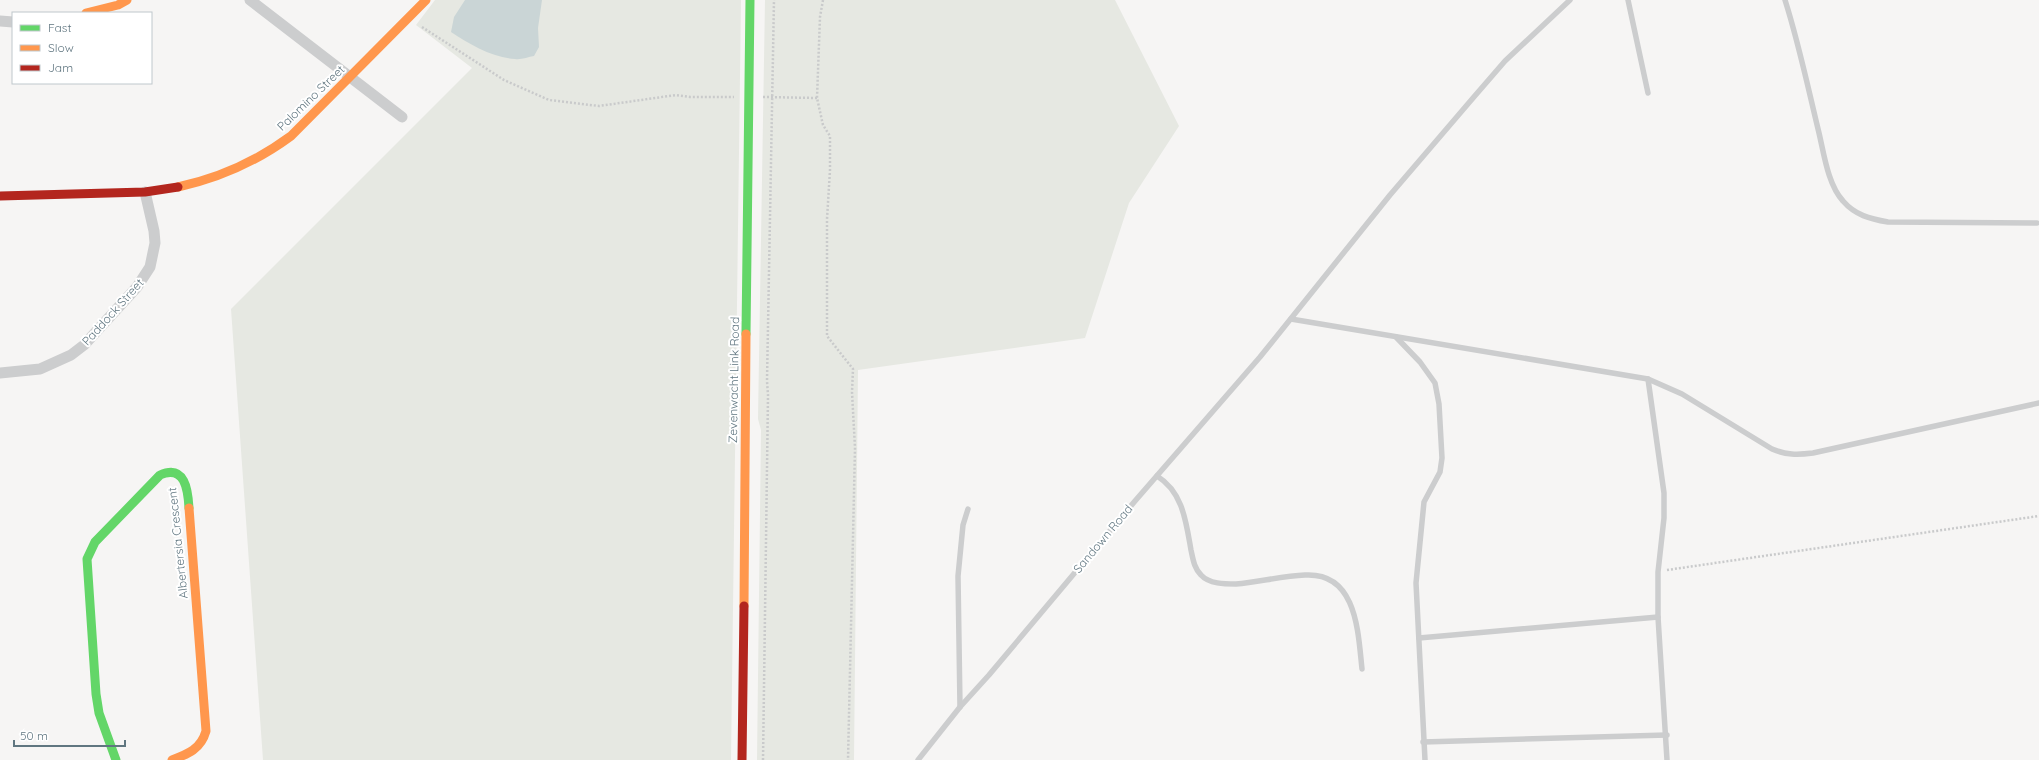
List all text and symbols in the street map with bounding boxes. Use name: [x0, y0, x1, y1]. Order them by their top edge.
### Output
legend: [12, 12, 152, 84]
text: Fast: [48, 20, 72, 35]
text: Slow: [48, 40, 74, 55]
text: Jam: [48, 60, 73, 75]
street label: Palomino Street: [274, 62, 348, 134]
street label: Paddock Street: [79, 275, 147, 348]
street label: Zevenwacht Link Road: [725, 317, 742, 443]
street label: Albertersia Crescent: [164, 487, 191, 600]
street label: Sandown Road: [1070, 501, 1136, 576]
scale bar: [14, 722, 125, 748]
text: 50 m: [20, 728, 48, 743]

